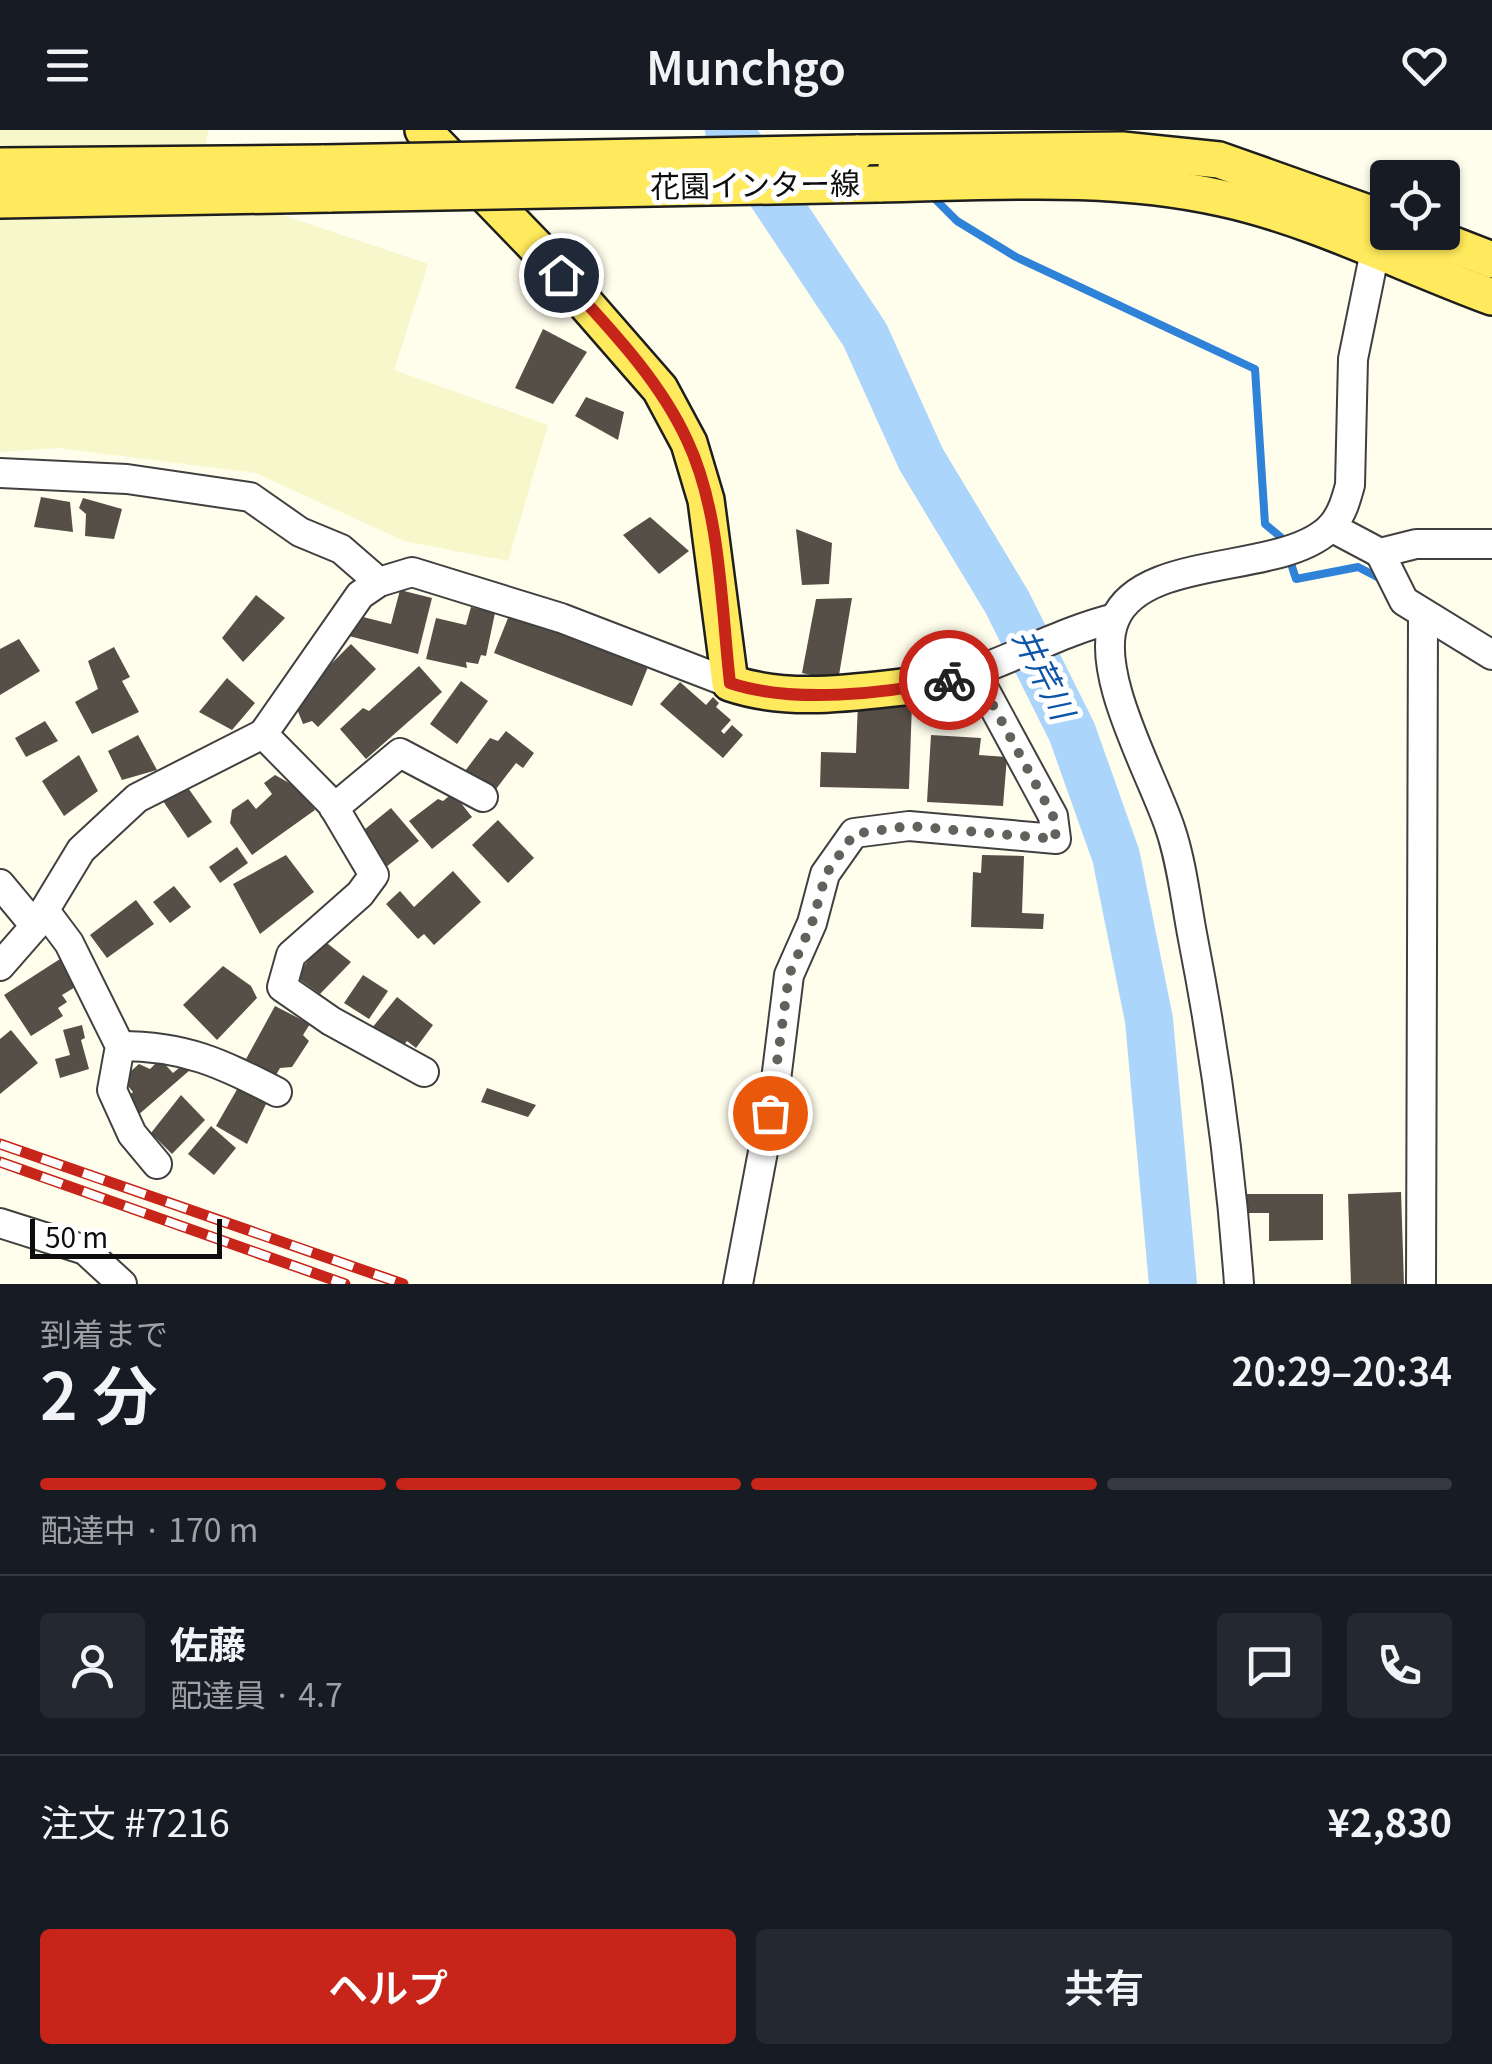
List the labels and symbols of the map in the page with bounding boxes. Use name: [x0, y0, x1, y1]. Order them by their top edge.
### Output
street label: 花園インター線: [650, 159, 860, 207]
pin: [519, 233, 604, 318]
water label: 井芹川: [1004, 619, 1089, 729]
courier: [899, 630, 999, 730]
pin: [728, 1071, 813, 1156]
scale bar: [30, 1214, 222, 1258]

